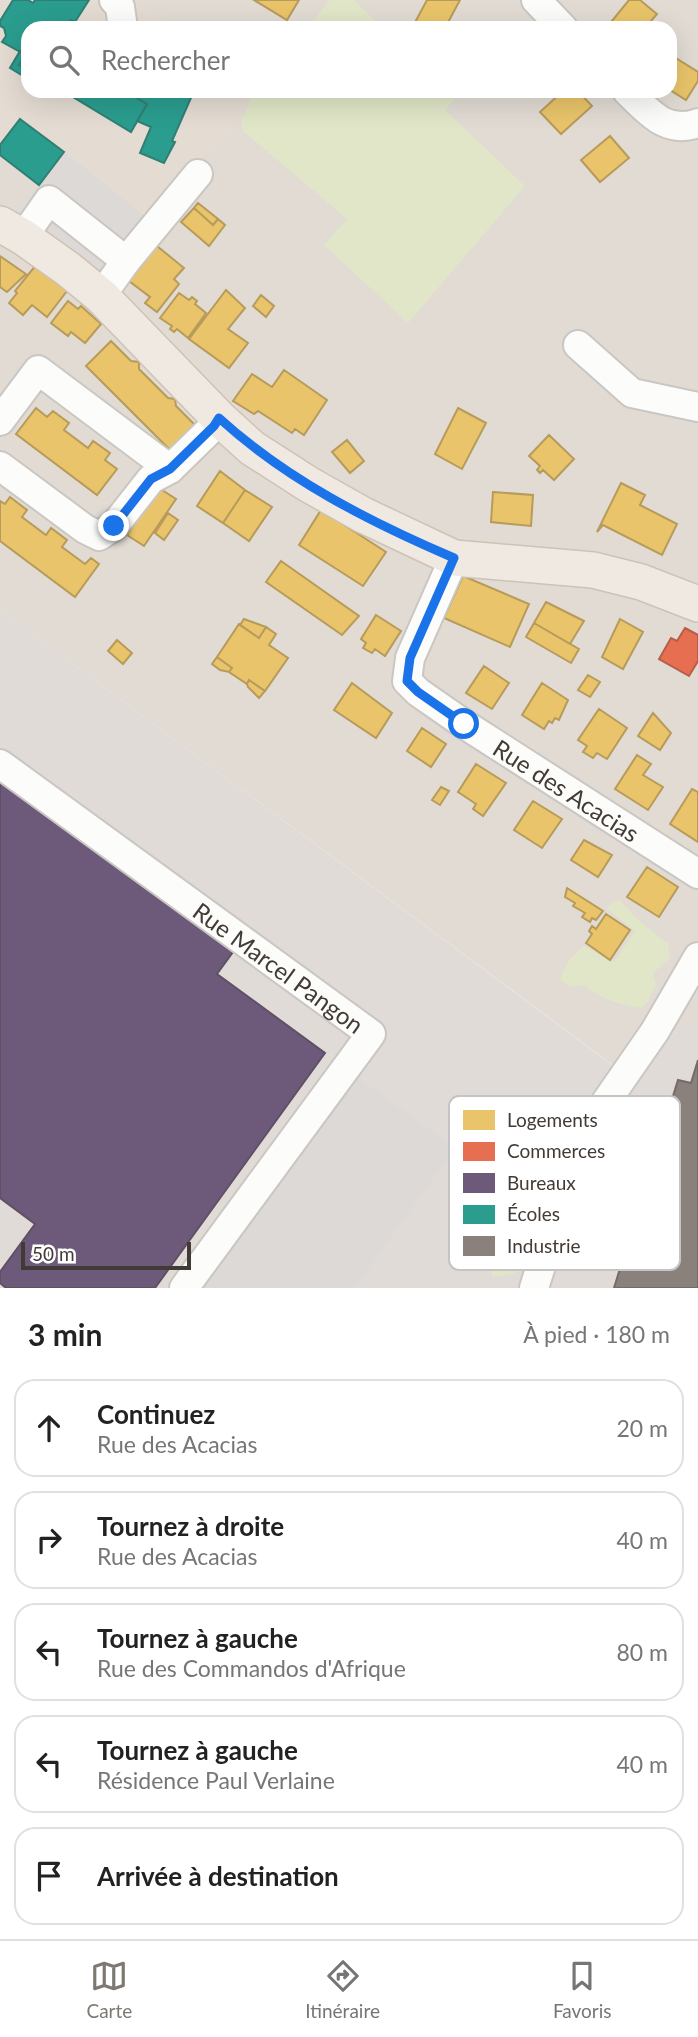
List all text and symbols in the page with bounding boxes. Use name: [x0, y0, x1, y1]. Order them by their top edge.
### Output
search box: [21, 21, 677, 98]
icon: search: [45, 41, 83, 79]
text: Rechercher: [101, 44, 230, 76]
route end: [98, 510, 129, 541]
route start: [448, 708, 479, 739]
street label: Rue des Acacias: [488, 732, 645, 847]
street label: Rue Marcel Pangon: [188, 895, 370, 1039]
legend: [449, 1096, 680, 1270]
text: Logements: [507, 1108, 598, 1131]
text: Commerces: [507, 1139, 605, 1162]
text: Bureaux: [507, 1171, 576, 1194]
text: Écoles: [507, 1202, 560, 1225]
text: Industrie: [507, 1234, 581, 1257]
scale bar: [21, 1239, 191, 1271]
text: 50 m: [32, 1242, 75, 1265]
text: 3 min: [28, 1316, 102, 1352]
text: À pied · 180 m: [523, 1320, 670, 1348]
text: Continuez: [97, 1398, 215, 1430]
icon: ahead: [30, 1409, 68, 1447]
text: 20 m: [617, 1414, 668, 1442]
text: Rue des Acacias: [97, 1430, 257, 1458]
text: Tournez à droite: [97, 1510, 284, 1542]
icon: right: [30, 1521, 68, 1559]
text: 40 m: [617, 1526, 668, 1554]
text: Rue des Acacias: [97, 1542, 257, 1570]
text: Tournez à gauche: [97, 1622, 298, 1654]
icon: left: [30, 1633, 68, 1671]
text: 80 m: [617, 1638, 668, 1666]
text: Rue des Commandos d'Afrique: [97, 1654, 406, 1682]
text: Tournez à gauche: [97, 1734, 298, 1766]
icon: left: [30, 1745, 68, 1783]
text: 40 m: [617, 1750, 668, 1778]
text: Résidence Paul Verlaine: [97, 1766, 335, 1794]
icon: arrive: [30, 1857, 68, 1895]
text: Arrivée à destination: [97, 1860, 339, 1892]
tab: Carte: [86, 1957, 132, 2022]
tab: Itinéraire: [305, 1957, 380, 2022]
tab: Favoris: [553, 1957, 612, 2022]

